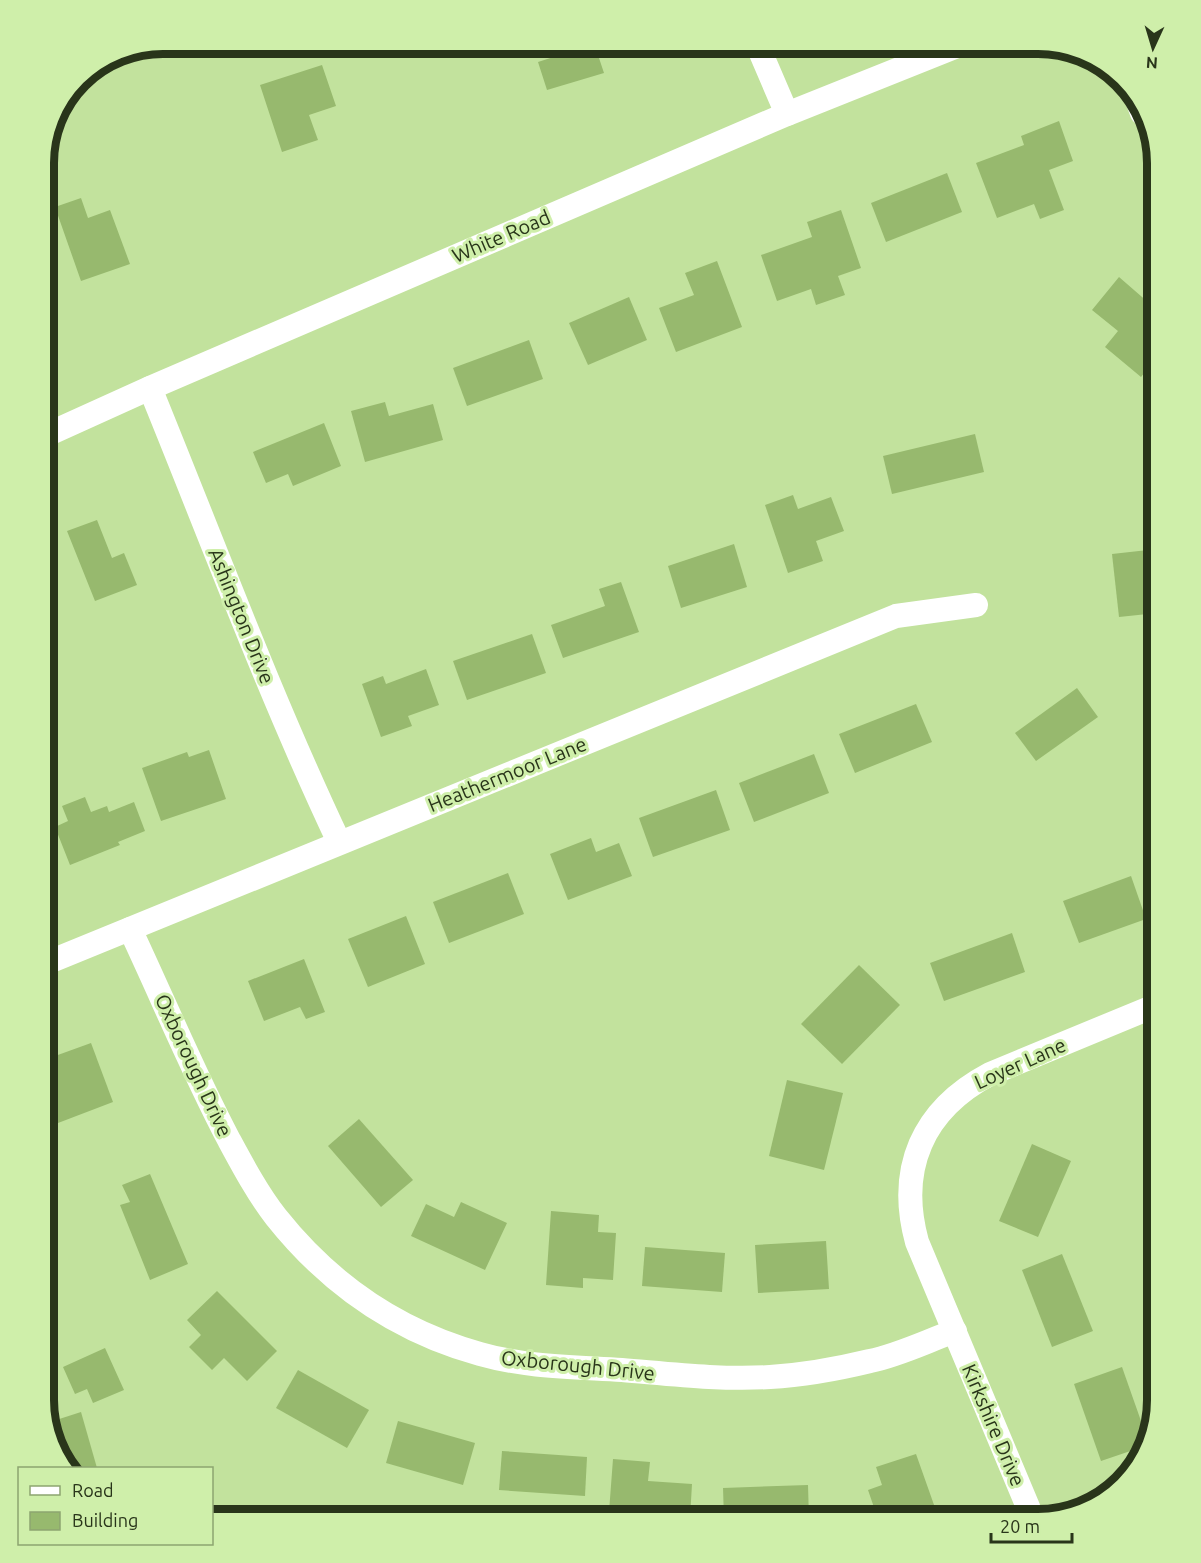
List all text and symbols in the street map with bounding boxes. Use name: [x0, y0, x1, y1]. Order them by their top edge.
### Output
north arrow: [1123, 18, 1183, 78]
text: N: [1145, 54, 1159, 72]
street label: White Road: [448, 205, 554, 267]
street label: Ashington Drive: [204, 545, 280, 687]
street label: Heathermoor Lane: [424, 732, 590, 816]
street label: Oxborough Drive: [151, 990, 237, 1140]
street label: Loyer Lane: [971, 1033, 1069, 1093]
street label: Oxborough Drive: [500, 1345, 656, 1385]
street label: Kirkshire Drive: [958, 1360, 1030, 1490]
legend: [18, 1467, 213, 1545]
text: Road: [72, 1480, 114, 1500]
scale bar: [991, 1506, 1072, 1544]
text: Building: [72, 1510, 138, 1530]
text: 20 m: [1000, 1516, 1040, 1536]

